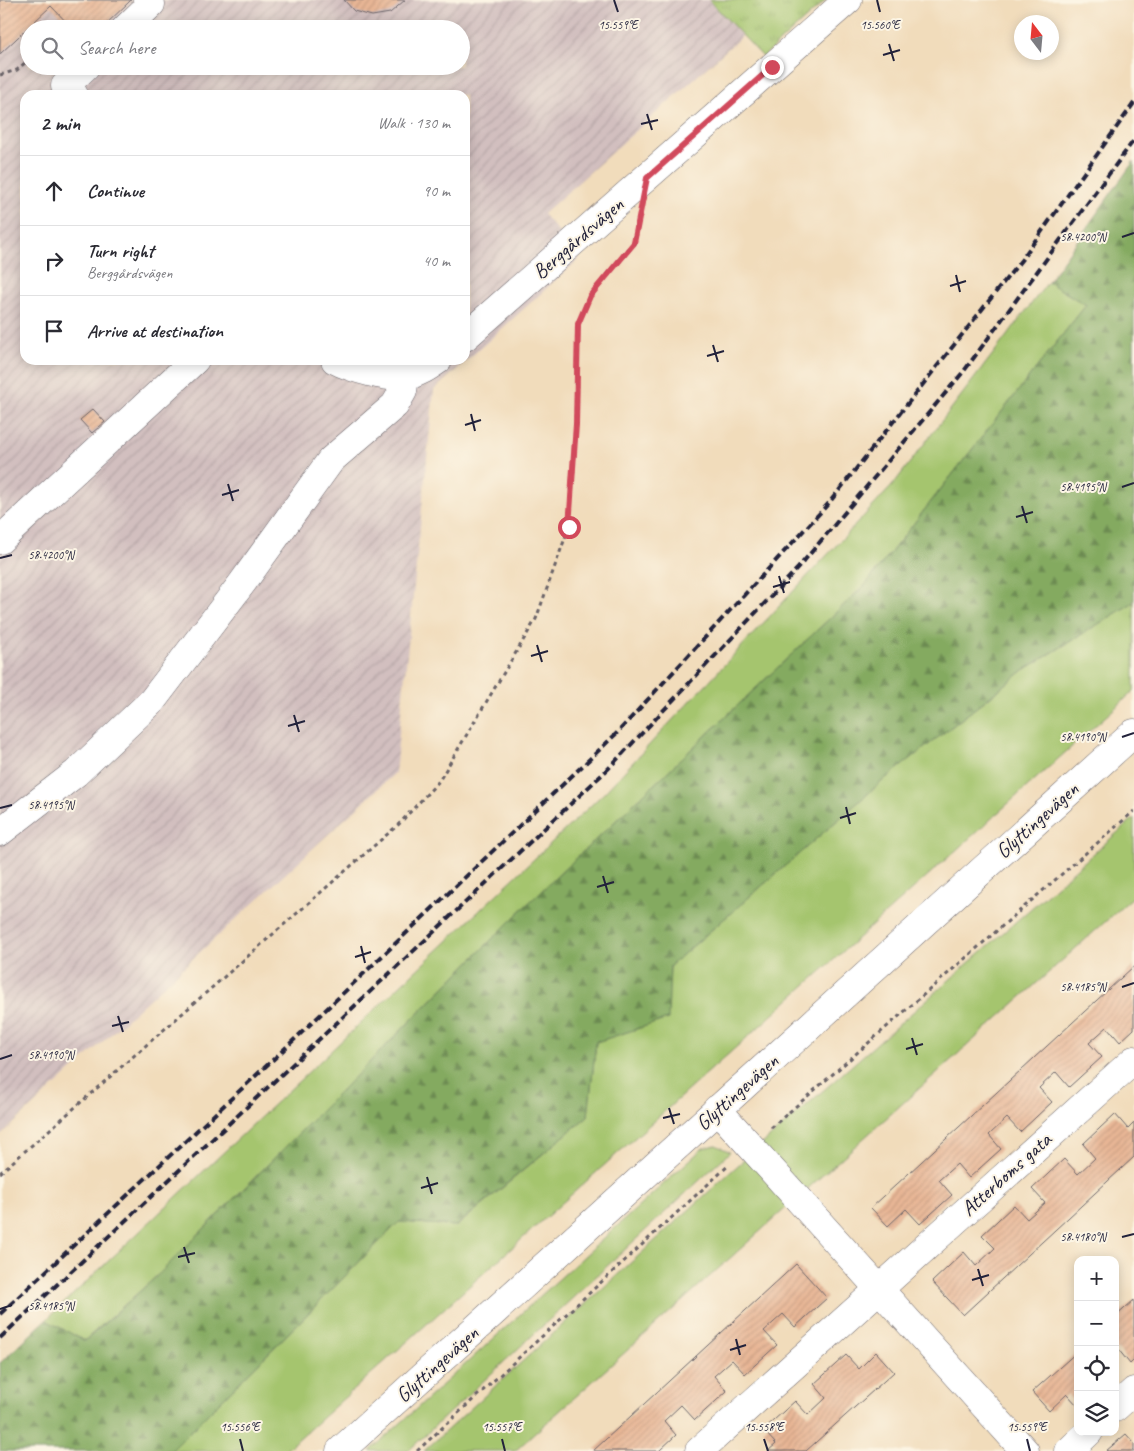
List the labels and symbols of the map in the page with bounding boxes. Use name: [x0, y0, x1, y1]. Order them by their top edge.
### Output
north arrow: [1014, 15, 1059, 60]
text: 15.559°E: [598, 17, 639, 33]
text: 15.560°E: [860, 17, 901, 33]
route end: [761, 56, 784, 79]
street label: Berggårdsvägen: [527, 191, 629, 285]
text: 58.4200°N: [1060, 229, 1107, 245]
text: 58.4195°N: [1060, 479, 1107, 495]
route start: [558, 516, 581, 539]
text: 58.4200°N: [28, 547, 75, 563]
text: 58.4190°N: [1060, 729, 1107, 745]
street label: Glyttingevägen: [990, 776, 1084, 864]
text: 58.4195°N: [28, 797, 75, 813]
text: 58.4185°N: [1060, 979, 1107, 995]
text: 58.4190°N: [28, 1047, 75, 1063]
street label: Glyttingevägen: [690, 1048, 784, 1136]
street label: Atterboms gata: [955, 1125, 1058, 1221]
text: 58.4180°N: [1060, 1229, 1107, 1245]
text: 58.4185°N: [28, 1298, 75, 1314]
street label: Glyttingevägen: [390, 1320, 484, 1408]
text: 15.556°E: [220, 1419, 261, 1435]
text: 15.557°E: [482, 1419, 523, 1435]
text: 15.558°E: [744, 1419, 785, 1435]
text: 15.559°E: [1007, 1419, 1048, 1435]

